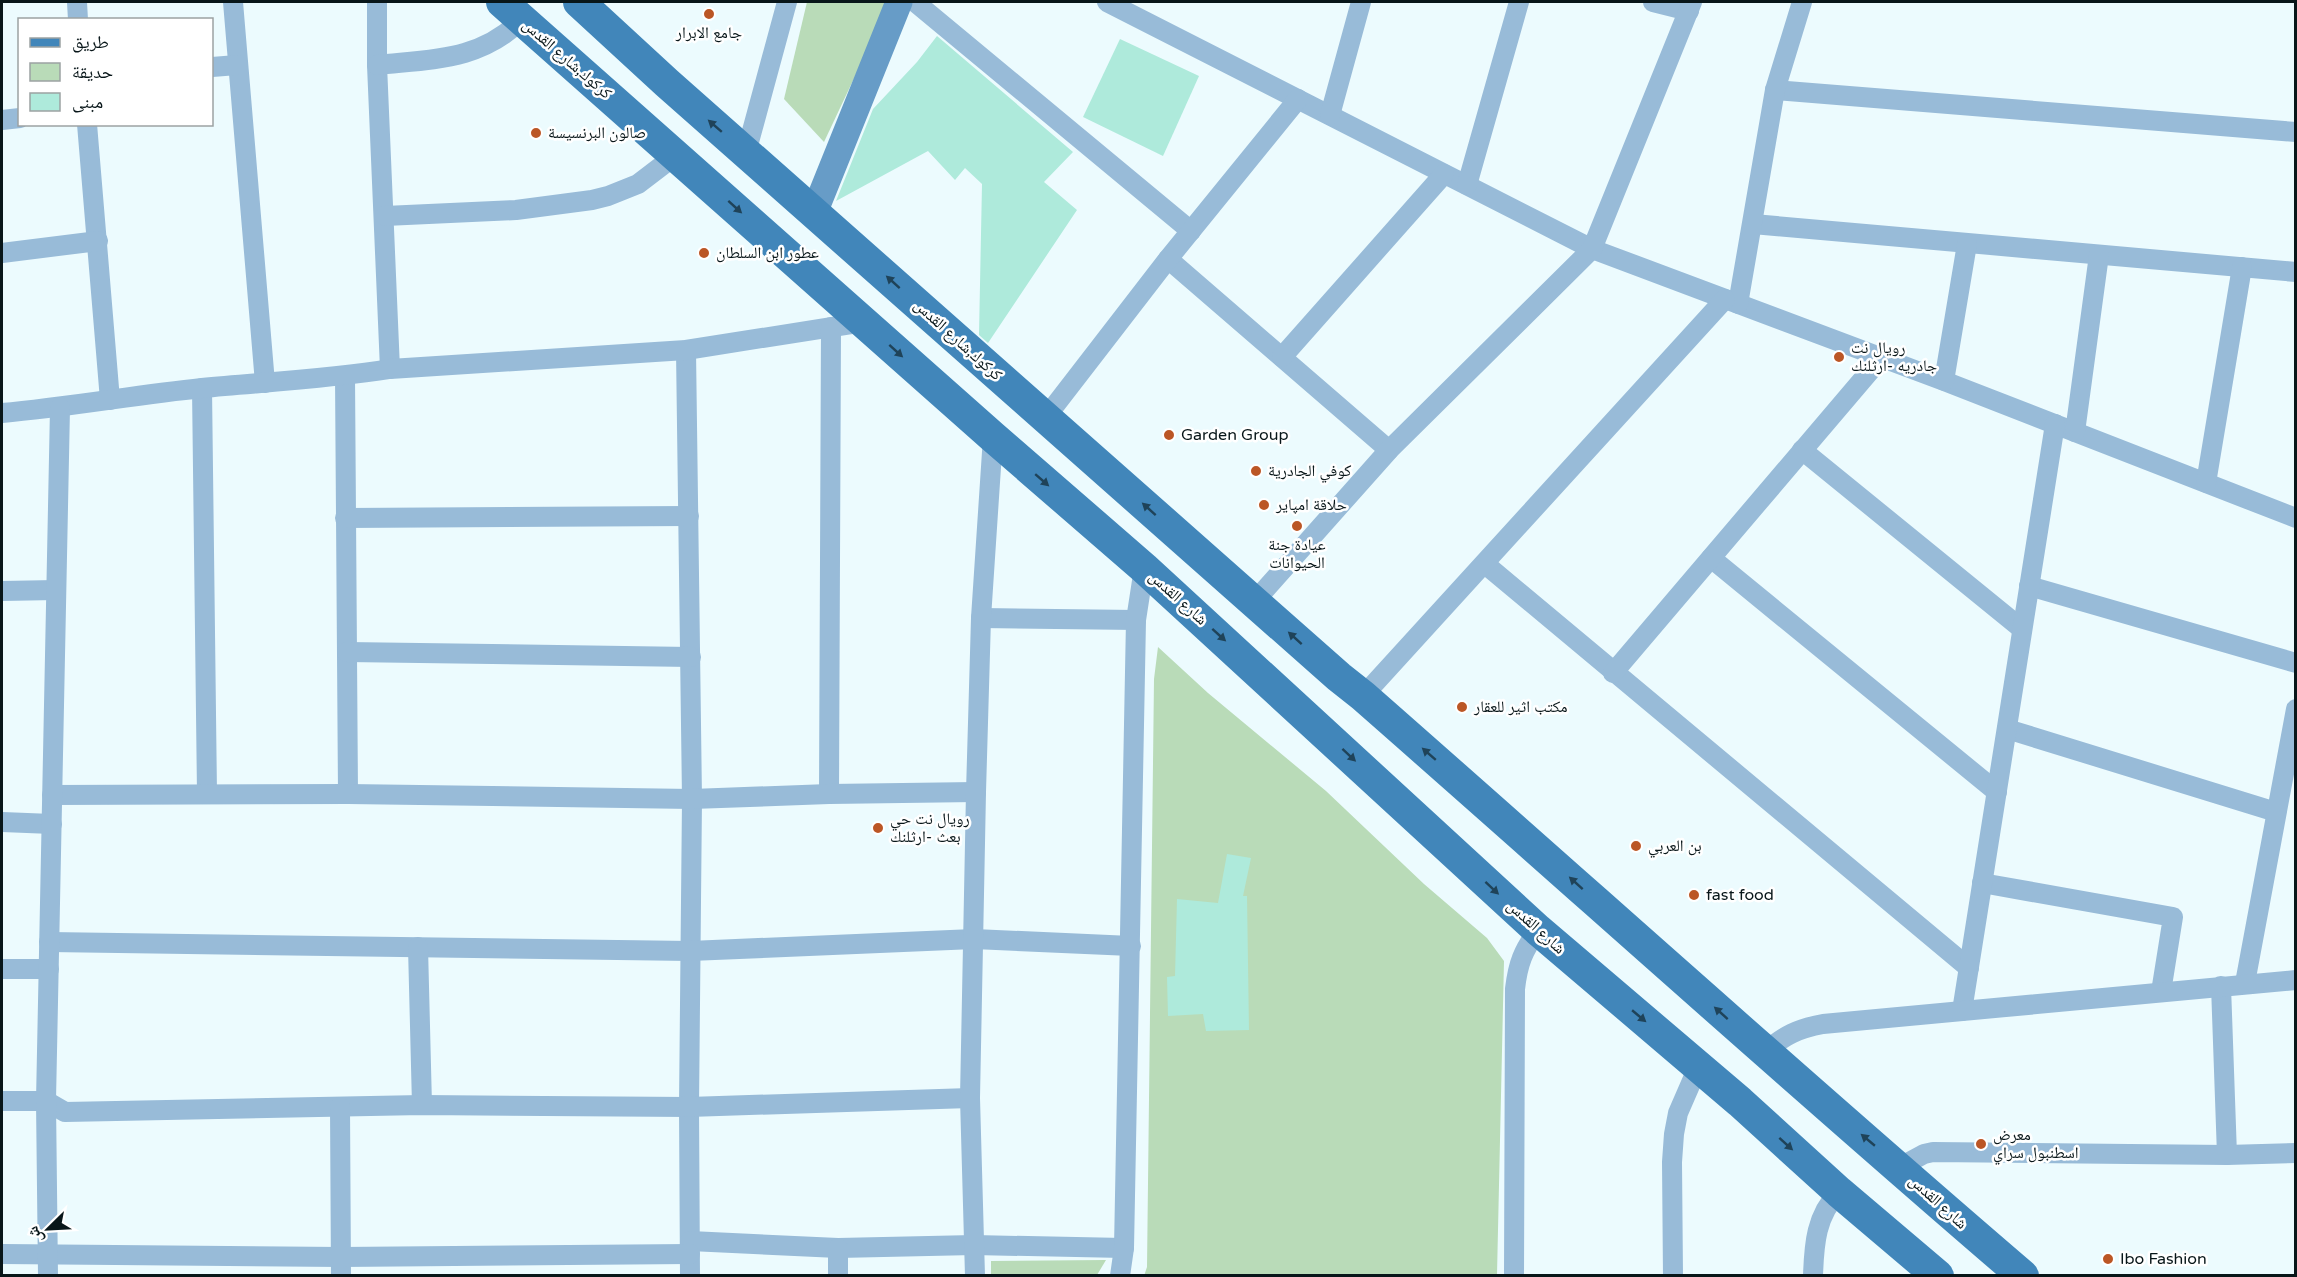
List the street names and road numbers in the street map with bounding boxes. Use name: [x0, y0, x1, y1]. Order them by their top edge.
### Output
street label: كركوك,شارع القدس: [518, 15, 616, 104]
street label: كركوك,شارع القدس: [910, 295, 1007, 385]
street label: شارع القدس: [1145, 567, 1211, 629]
street label: شارع القدس: [1503, 896, 1569, 958]
street label: شارع القدس: [1905, 1171, 1971, 1233]

